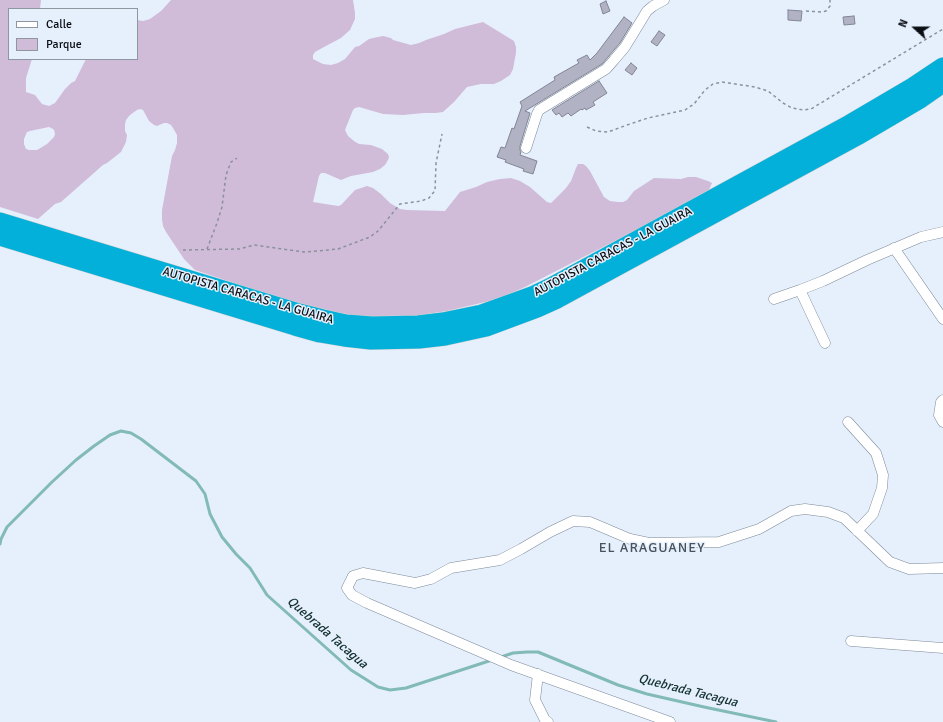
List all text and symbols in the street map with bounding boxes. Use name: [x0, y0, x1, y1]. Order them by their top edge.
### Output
legend: [8, 8, 138, 60]
north arrow: [895, 8, 935, 48]
text: Calle: [46, 17, 72, 32]
text: N: [896, 18, 911, 29]
text: Parque: [46, 37, 82, 52]
street label: AUTOPISTA CARACAS - LA GUAIRA: [531, 204, 695, 300]
street label: AUTOPISTA CARACAS - LA GUAIRA: [161, 265, 335, 327]
district label: EL ARAGUANEY: [599, 540, 705, 556]
water label: Quebrada Tacagua: [284, 594, 370, 672]
water label: Quebrada Tacagua: [637, 671, 739, 711]

